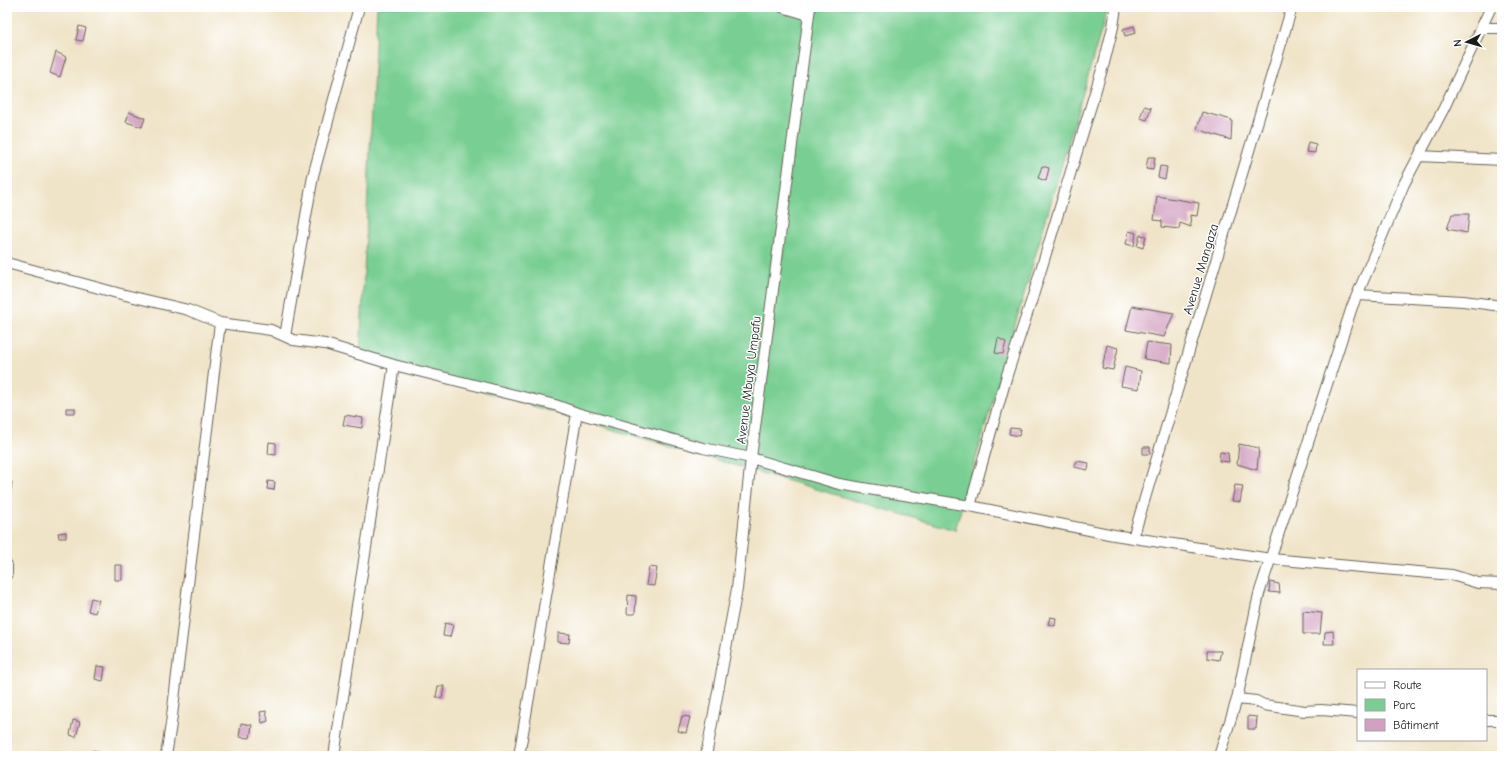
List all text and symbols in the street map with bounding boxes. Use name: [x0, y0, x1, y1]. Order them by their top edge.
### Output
north arrow: [1447, 22, 1487, 62]
text: N: [1451, 39, 1464, 47]
street label: Avenue Mangaza: [1180, 222, 1221, 316]
street label: Avenue Mbuya Umpafu: [733, 315, 764, 445]
legend: [1357, 669, 1487, 741]
text: Route: [1393, 678, 1422, 692]
text: Parc: [1393, 698, 1416, 712]
text: Bâtiment: [1393, 718, 1439, 732]

